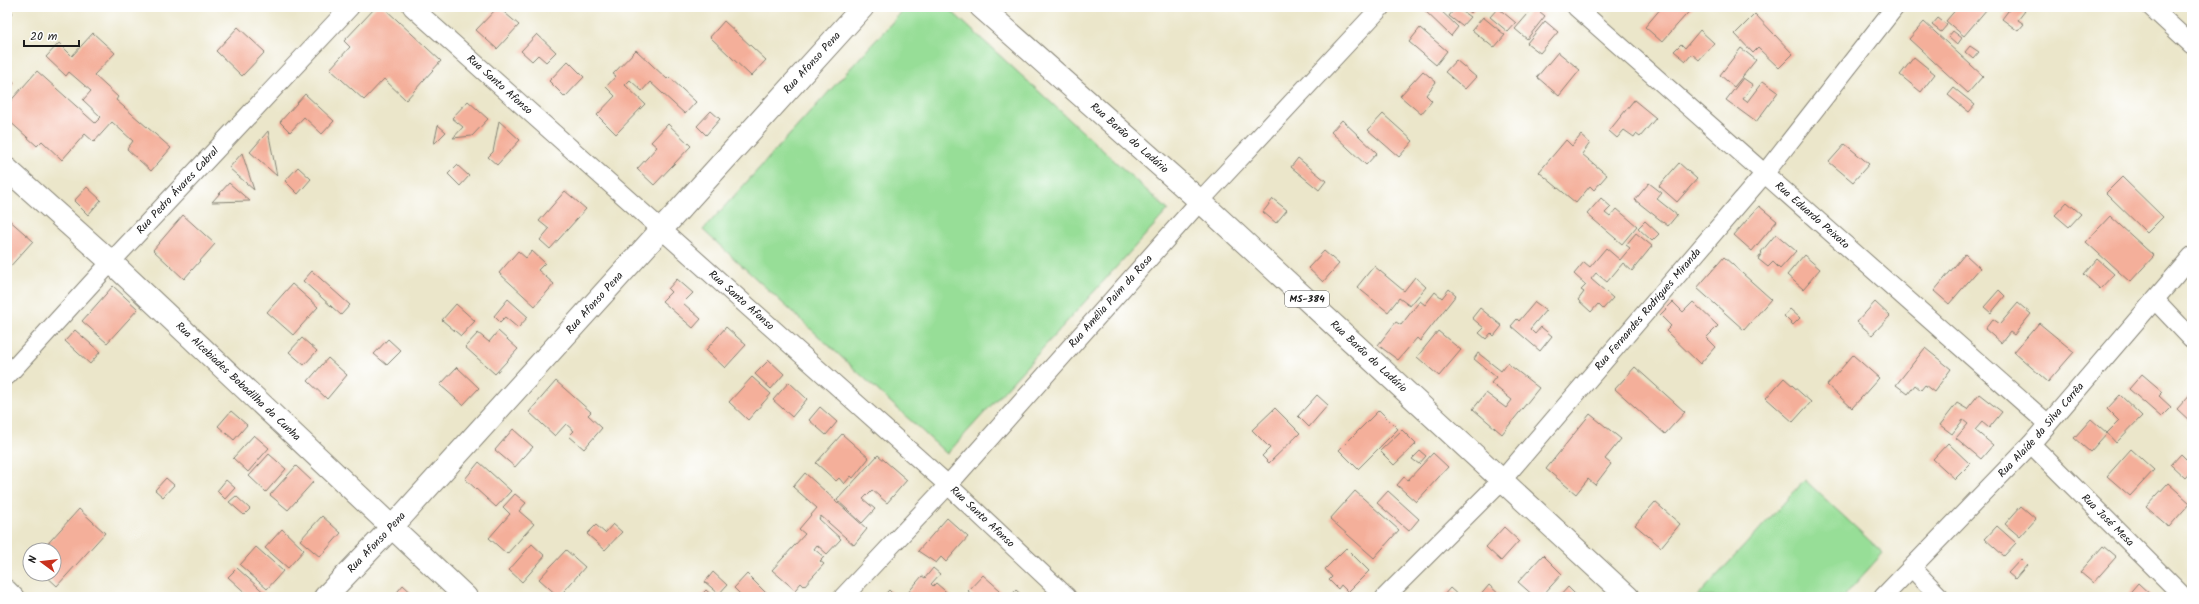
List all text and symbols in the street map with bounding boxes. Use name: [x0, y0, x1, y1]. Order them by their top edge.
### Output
scale bar: [24, 22, 79, 48]
text: 20 m: [30, 27, 58, 46]
street label: Rua Afonso Pena: [779, 28, 846, 98]
street label: Rua Santo Afonso: [462, 50, 536, 119]
street label: Rua Barão do Ladário: [1086, 98, 1173, 178]
street label: Rua Pedro Ávares Cabral: [132, 143, 224, 239]
street label: Rua Eduardo Peixoto: [1771, 177, 1854, 254]
street label: Rua Fernandes Rodrigues Miranda: [1590, 244, 1706, 375]
street label: Rua Amélia Paim da Rosa: [1064, 251, 1157, 352]
street label: Rua Santo Afonso: [704, 266, 778, 335]
street label: Rua Afonso Pena: [562, 268, 628, 338]
road number: MS-384: [1285, 291, 1329, 307]
street label: Rua Barão do Ladário: [1326, 316, 1411, 397]
street label: Rua Alcebiades Bobadilha da Cunha: [171, 318, 305, 446]
street label: Rua Alaíde da Silva Corrêa: [1994, 378, 2089, 482]
street label: Rua Santo Afonso: [946, 482, 1019, 552]
street label: Rua José Mesa: [2077, 490, 2138, 551]
street label: Rua Afonso Pena: [343, 508, 411, 578]
north arrow: [22, 542, 62, 582]
text: N: [24, 554, 43, 565]

